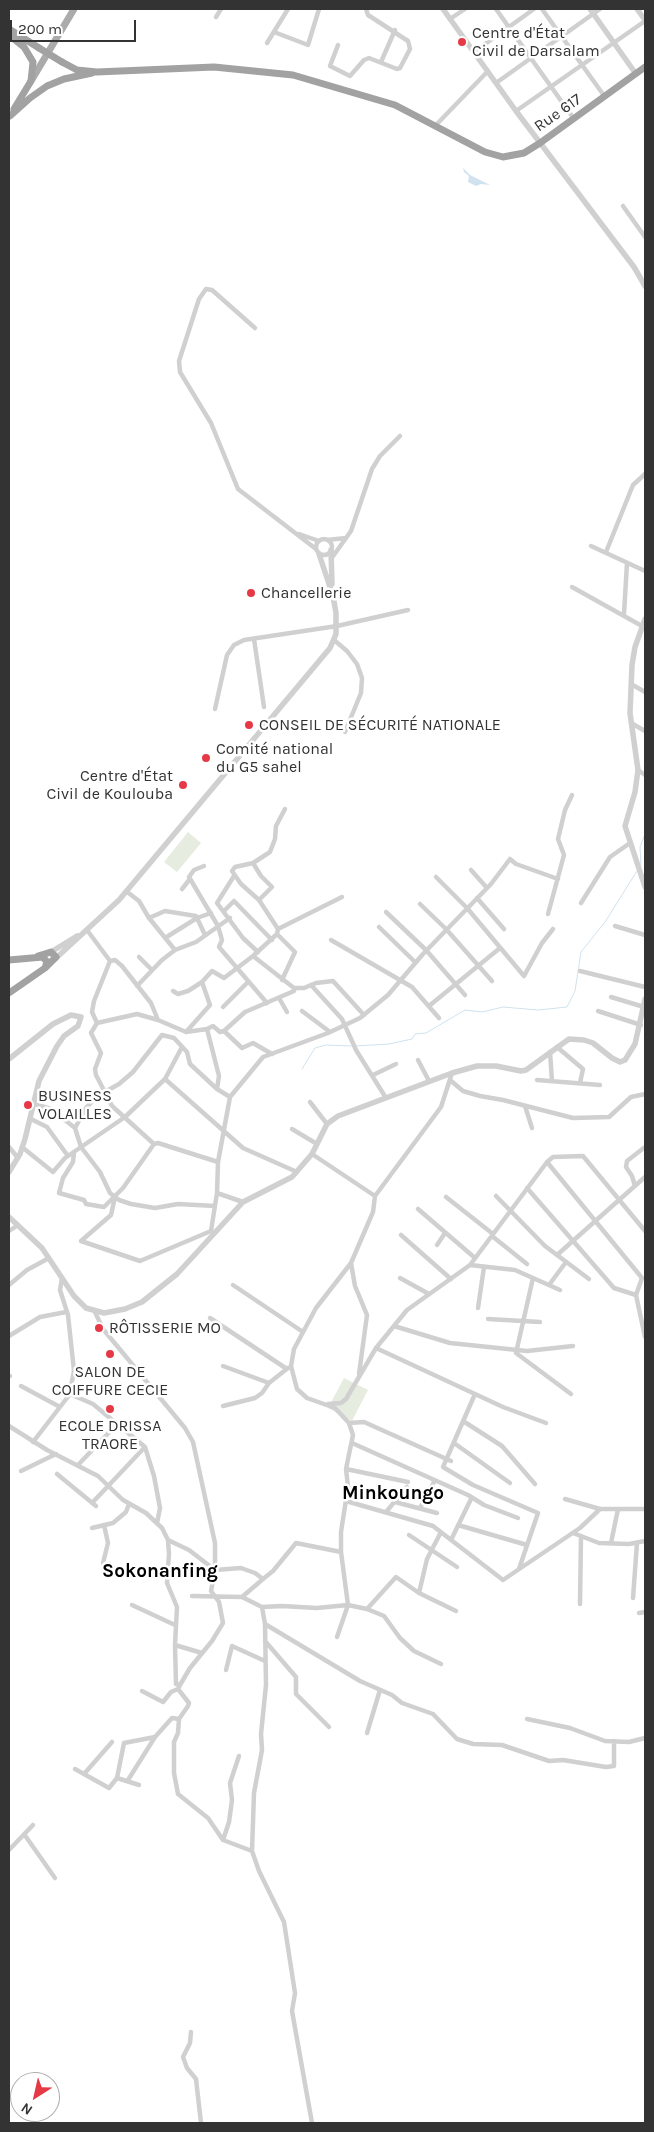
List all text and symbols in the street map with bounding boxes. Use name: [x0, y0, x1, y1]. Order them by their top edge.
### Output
scale bar: [12, 10, 139, 42]
text: 200 m: [18, 20, 62, 38]
place label: Centre d'État Civil de Darsalam: [472, 23, 600, 61]
marker: Centre d'État Civil de Darsalam: [456, 36, 468, 48]
street label: Rue 617: [531, 90, 585, 136]
place label: Chancellerie: [261, 583, 351, 603]
marker: Chancellerie: [245, 587, 257, 599]
place label: CONSEIL DE SÉCURITÉ NATIONALE: [259, 715, 501, 735]
marker: CONSEIL DE SÉCURITÉ NATIONALE: [243, 719, 255, 731]
place label: Comité national du G5 sahel: [216, 739, 333, 777]
marker: Comité national du G5 sahel: [200, 752, 212, 764]
place label: Centre d'État Civil de Koulouba: [46, 766, 173, 804]
marker: Centre d'État Civil de Koulouba: [177, 779, 189, 791]
place label: BUSINESS VOLAILLES: [38, 1086, 112, 1124]
marker: BUSINESS VOLAILLES: [22, 1099, 34, 1111]
place label: RÔTISSERIE MO: [109, 1318, 221, 1338]
marker: RÔTISSERIE MO: [93, 1322, 105, 1334]
marker: SALON DE COIFFURE CECIE: [104, 1348, 116, 1360]
place label: SALON DE COIFFURE CECIE: [52, 1362, 168, 1400]
marker: ECOLE DRISSA TRAORE: [104, 1403, 116, 1415]
place label: ECOLE DRISSA TRAORE: [59, 1416, 161, 1454]
district label: Minkoungo: [342, 1483, 444, 1505]
district label: Sokonanfing: [102, 1561, 218, 1583]
north arrow: [10, 2072, 60, 2122]
text: N: [18, 2099, 36, 2119]

